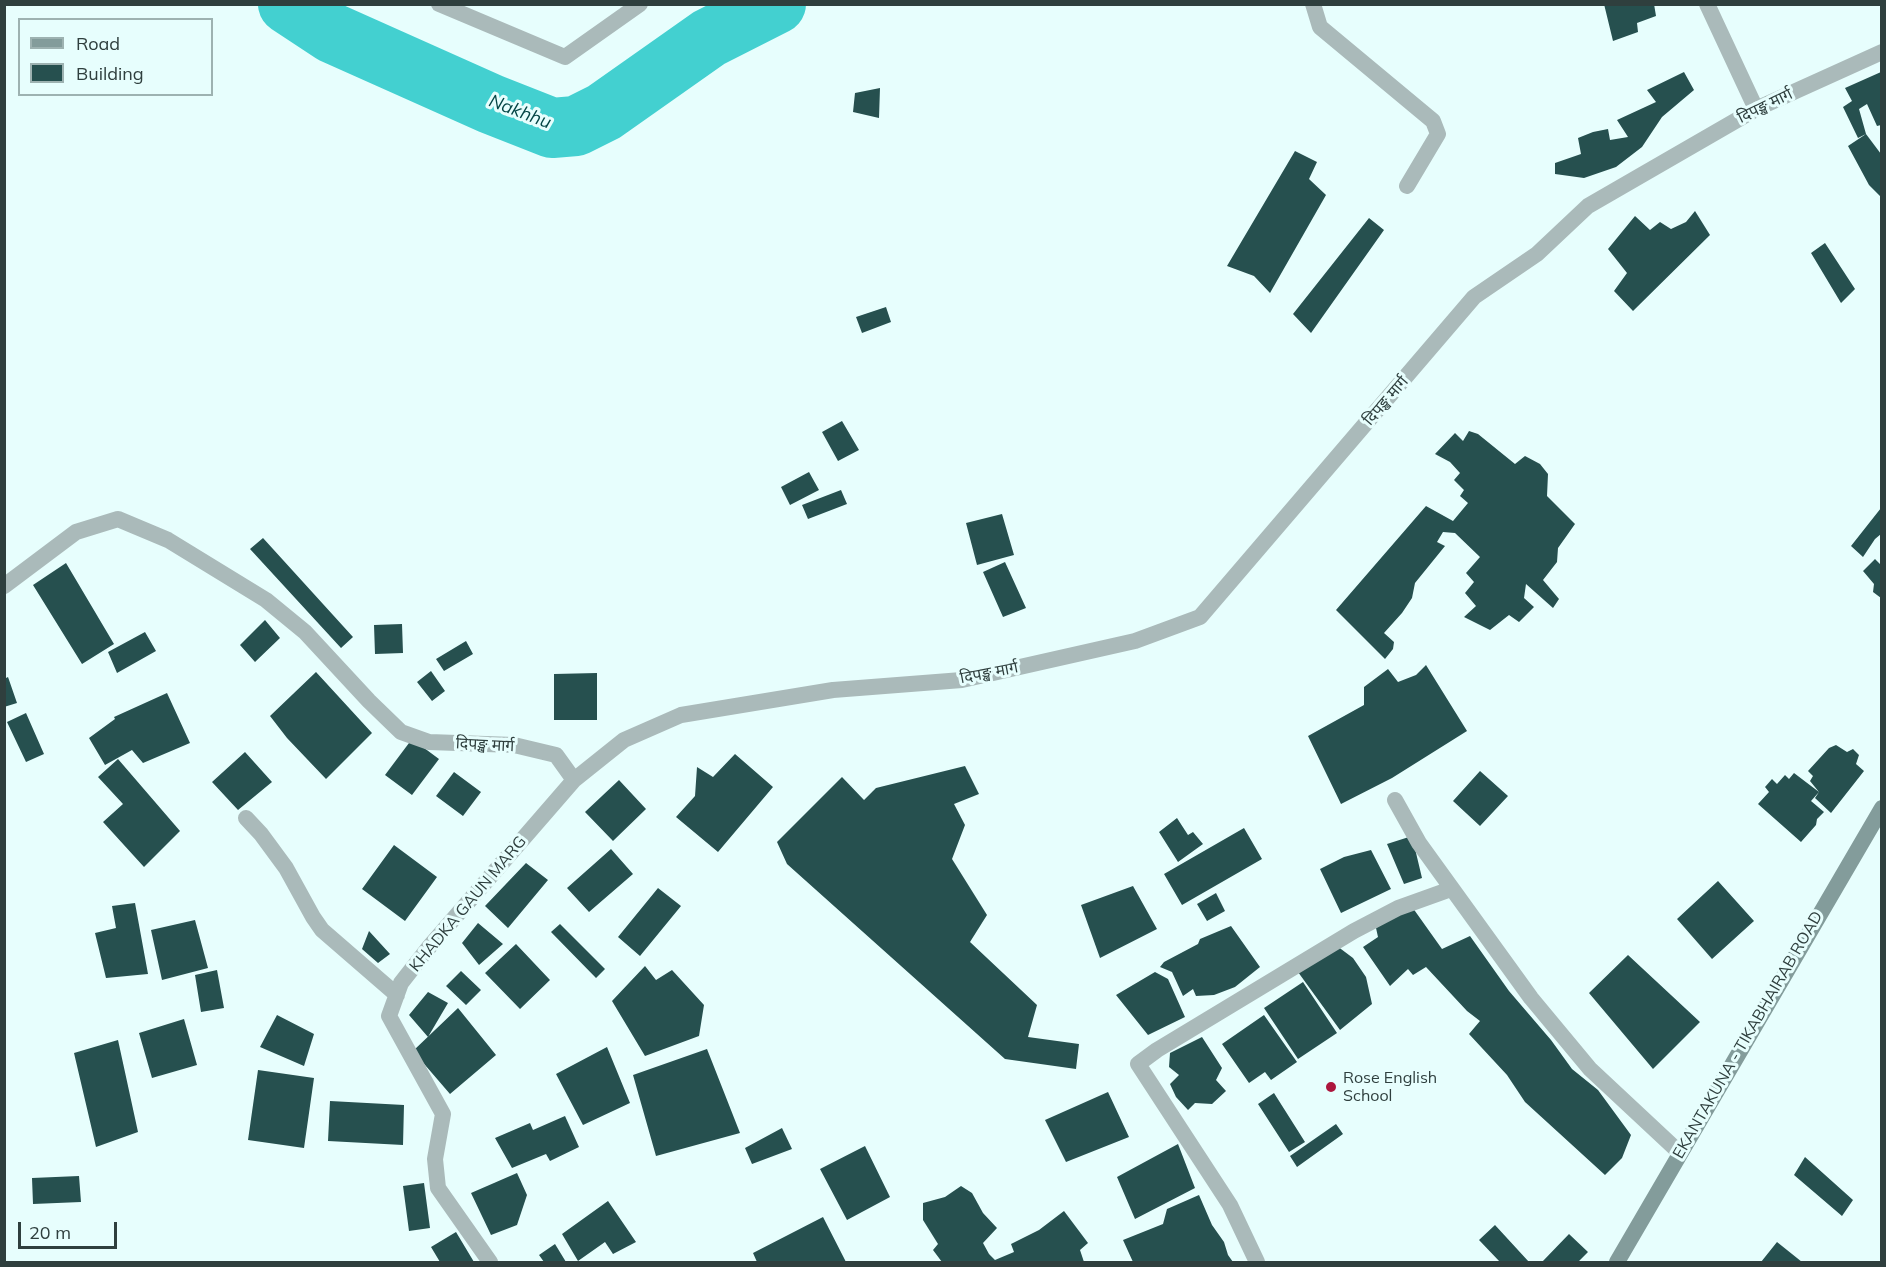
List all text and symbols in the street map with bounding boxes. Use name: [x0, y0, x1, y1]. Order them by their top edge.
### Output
legend: [18, 18, 213, 96]
text: Road: [76, 32, 120, 55]
text: Building: [76, 62, 144, 85]
street label: दिपङ्ख मार्ग: [1734, 84, 1796, 128]
water label: Nakhhu: [486, 90, 554, 134]
street label: दिपङ्ख मार्ग: [1359, 373, 1413, 429]
street label: दिपङ्ख मार्ग: [958, 658, 1020, 688]
street label: दिपङ्ख मार्ग: [455, 734, 515, 756]
street label: KHADKA GAUN MARG: [406, 832, 530, 976]
street label: EKANTAKUNA - TIKABHAIRAB ROAD: [1669, 908, 1827, 1162]
place label: Rose English School: [1343, 1068, 1437, 1106]
marker: Rose English School: [1324, 1080, 1338, 1094]
scale bar: [21, 1210, 120, 1248]
text: 20 m: [29, 1221, 71, 1244]

